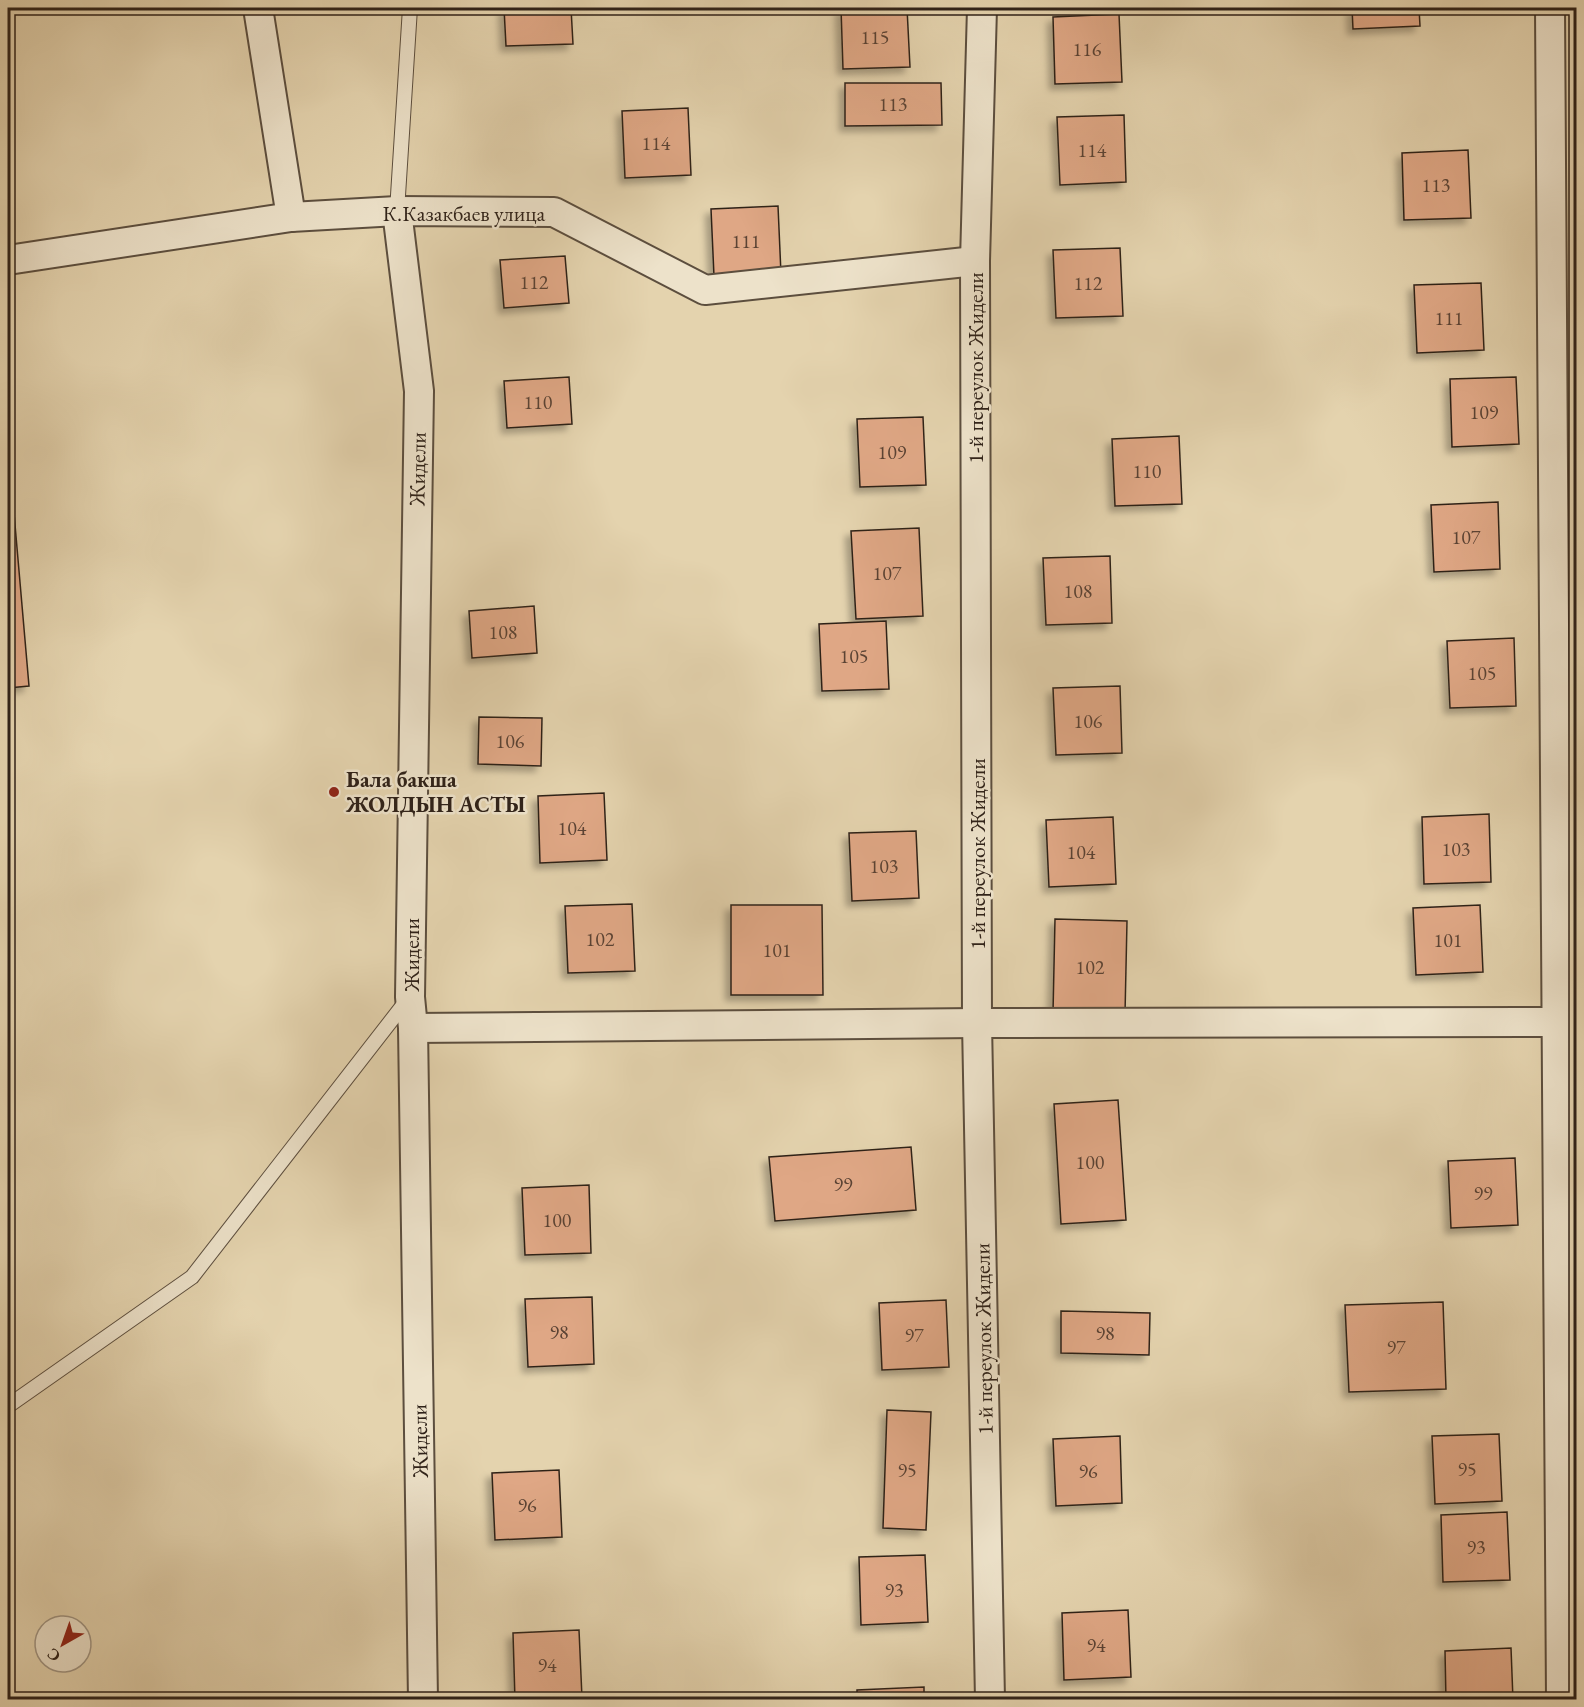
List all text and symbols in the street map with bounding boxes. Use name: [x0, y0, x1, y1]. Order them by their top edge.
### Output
house number: 115: [861, 24, 889, 50]
house number: 116: [1073, 36, 1102, 62]
house number: 113: [879, 91, 907, 117]
house number: 114: [642, 130, 671, 156]
house number: 114: [1078, 137, 1107, 163]
house number: 113: [1422, 172, 1450, 198]
street label: К.Казакбаев улица: [383, 199, 546, 228]
house number: 111: [732, 228, 760, 254]
house number: 112: [520, 269, 549, 295]
house number: 112: [1074, 270, 1103, 296]
street label: 1-й переулок Жидели: [961, 272, 990, 464]
house number: 111: [1435, 305, 1463, 331]
house number: 110: [524, 389, 553, 415]
house number: 109: [1470, 399, 1499, 425]
street label: Жидели: [402, 431, 433, 507]
house number: 109: [878, 439, 907, 465]
house number: 110: [1133, 458, 1162, 484]
house number: 107: [1452, 524, 1481, 550]
house number: 107: [873, 560, 902, 586]
house number: 108: [1064, 578, 1092, 604]
house number: 108: [489, 619, 517, 645]
house number: 105: [840, 643, 868, 669]
house number: 105: [1468, 660, 1496, 686]
house number: 106: [1074, 708, 1103, 734]
house number: 106: [496, 728, 525, 754]
street label: 1-й переулок Жидели: [963, 758, 992, 950]
place label: Бала бакша ЖОЛДЫН АСТЫ: [345, 765, 526, 819]
marker: Бала бакша ЖОЛДЫН АСТЫ: [327, 785, 341, 799]
house number: 104: [558, 815, 587, 841]
house number: 103: [1442, 836, 1470, 862]
house number: 104: [1067, 839, 1096, 865]
house number: 103: [870, 853, 898, 879]
street label: Жидели: [397, 918, 426, 993]
house number: 102: [586, 926, 615, 952]
house number: 101: [1434, 927, 1462, 953]
house number: 101: [763, 937, 791, 963]
house number: 102: [1076, 954, 1105, 980]
house number: 100: [1076, 1149, 1105, 1175]
house number: 99: [833, 1171, 853, 1197]
house number: 99: [1473, 1180, 1493, 1206]
house number: 100: [543, 1207, 572, 1233]
street label: 1-й переулок Жидели: [967, 1243, 1000, 1435]
house number: 98: [549, 1319, 569, 1345]
house number: 98: [1095, 1320, 1115, 1346]
house number: 97: [904, 1322, 924, 1348]
house number: 97: [1386, 1334, 1406, 1360]
street label: Жидели: [404, 1403, 435, 1479]
house number: 95: [1457, 1456, 1477, 1482]
house number: 95: [897, 1457, 917, 1483]
house number: 96: [1078, 1458, 1098, 1484]
house number: 96: [517, 1492, 537, 1518]
house number: 93: [1466, 1534, 1486, 1560]
house number: 93: [884, 1577, 904, 1603]
north arrow: [33, 1614, 93, 1674]
house number: 94: [1086, 1632, 1106, 1658]
text: С: [43, 1643, 65, 1667]
house number: 94: [537, 1652, 557, 1678]

